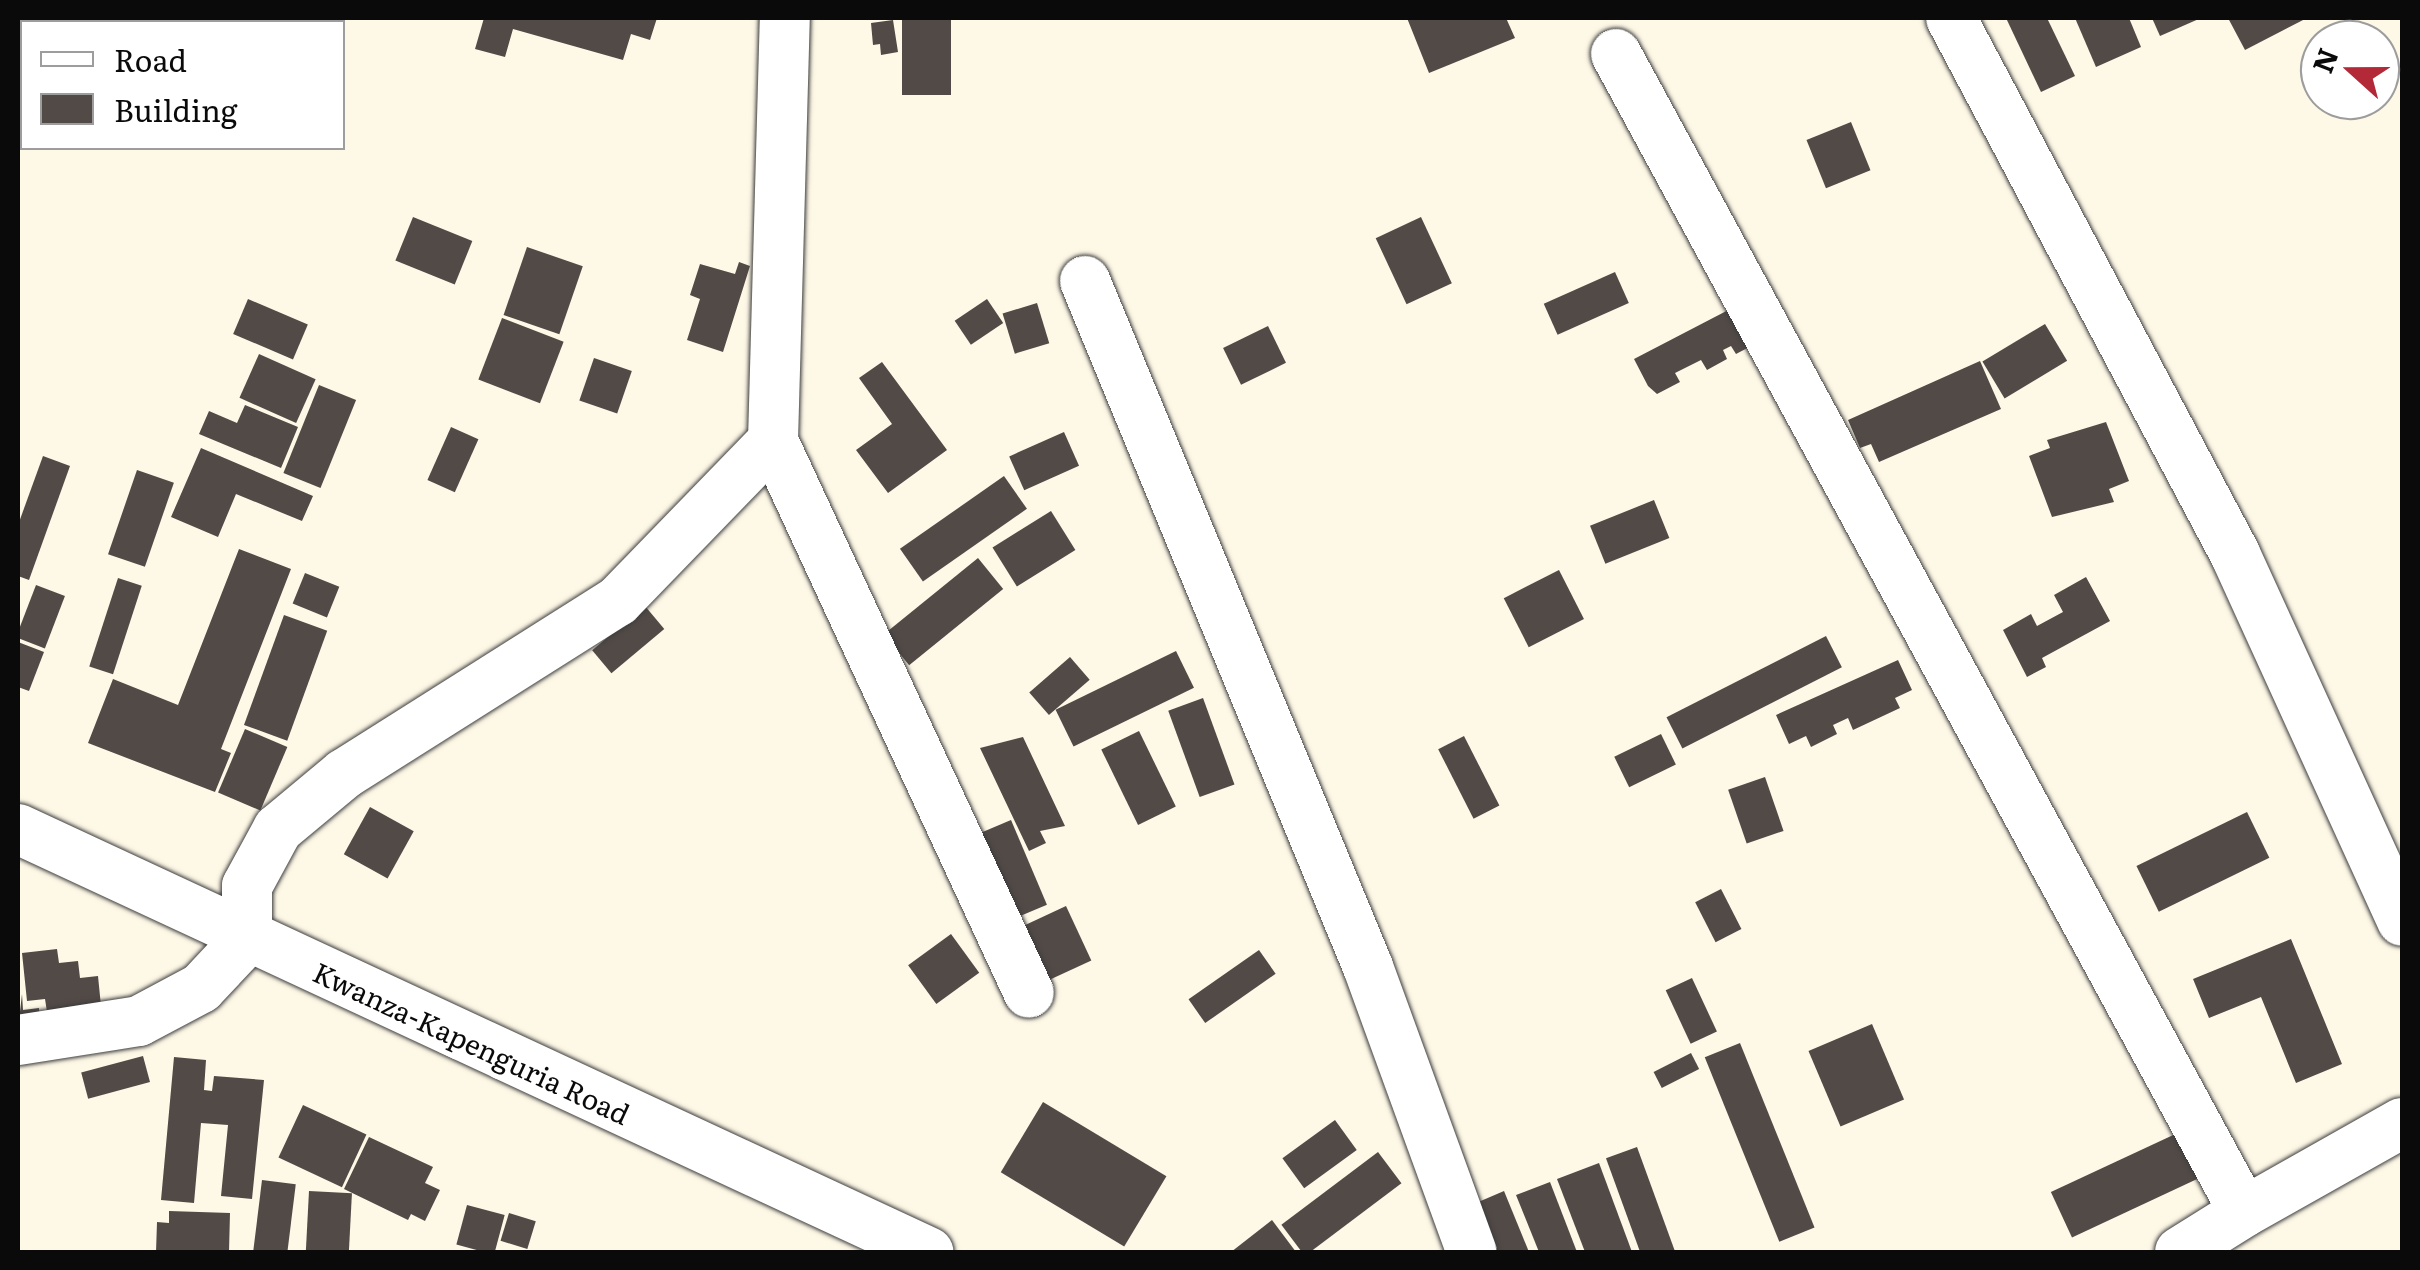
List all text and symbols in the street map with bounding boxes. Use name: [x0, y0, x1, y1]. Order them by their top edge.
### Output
legend: [20, 20, 345, 150]
north arrow: [2300, 20, 2400, 120]
text: Road: [114, 37, 187, 81]
text: N: [2300, 41, 2348, 78]
text: Building: [114, 87, 238, 131]
street label: Kwanza-Kapenguria Road: [309, 954, 635, 1130]

